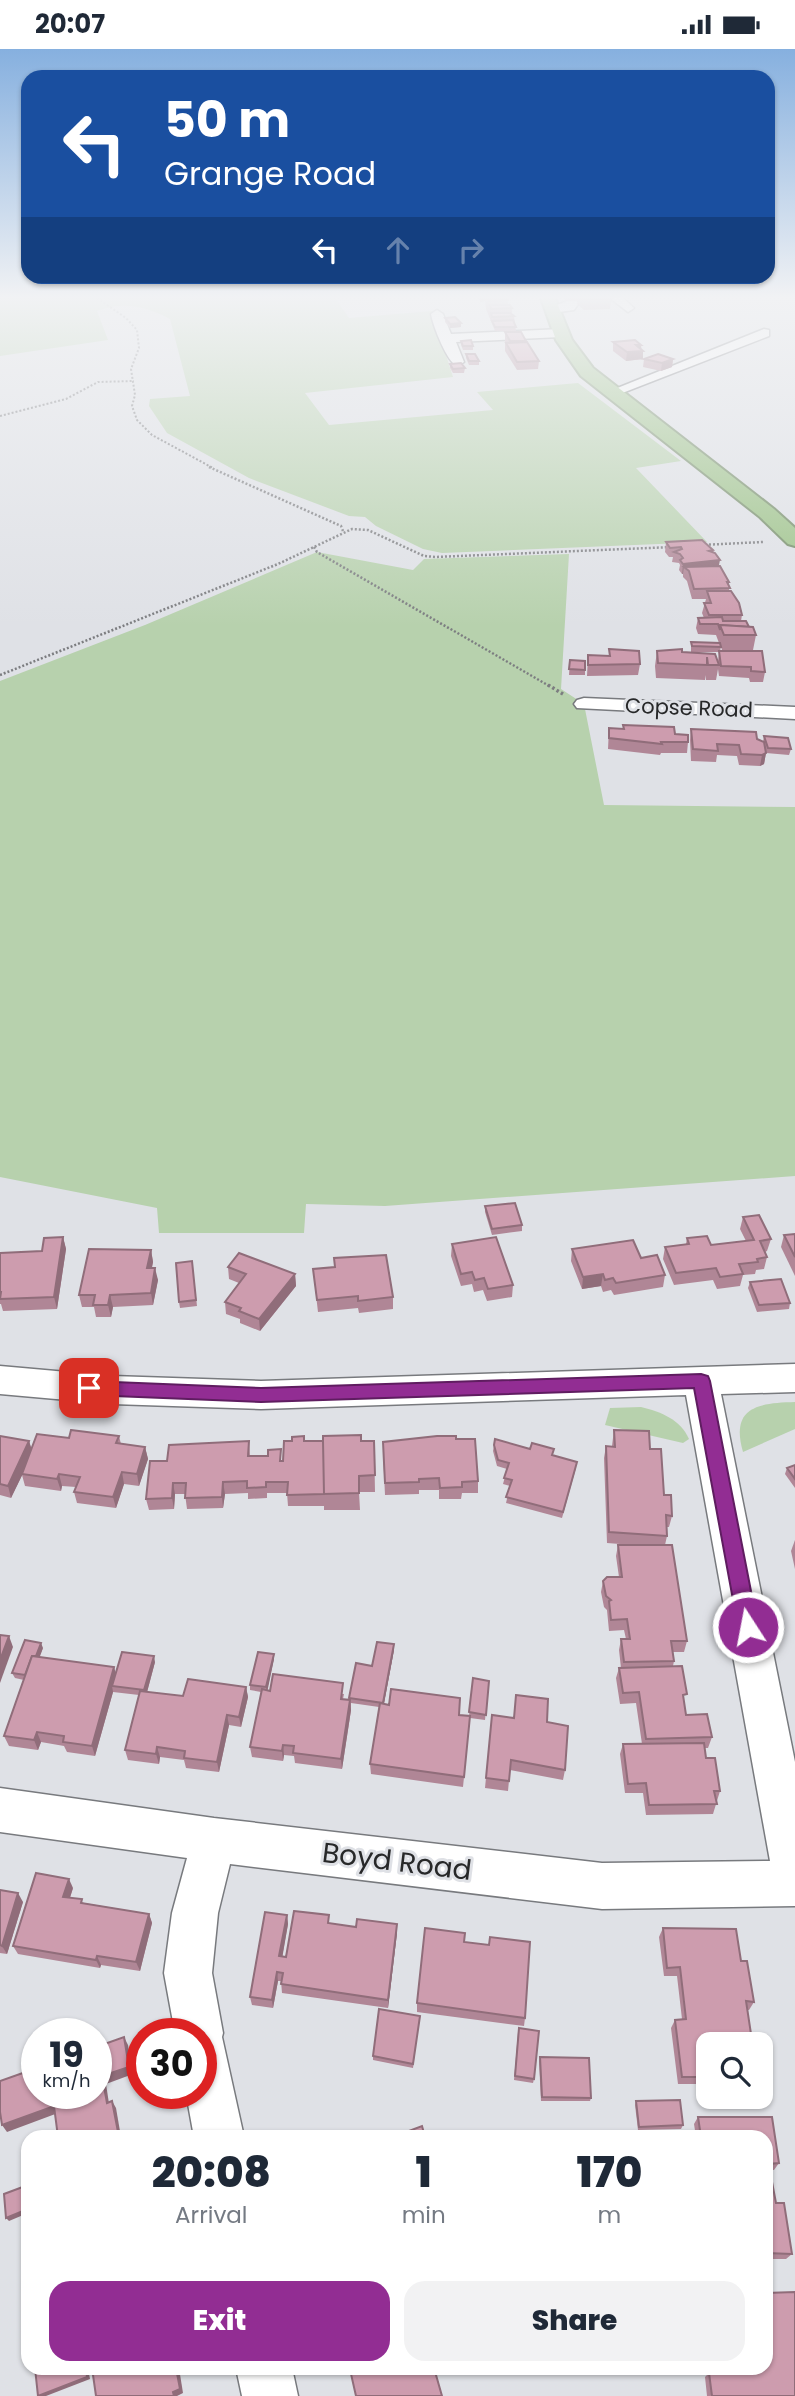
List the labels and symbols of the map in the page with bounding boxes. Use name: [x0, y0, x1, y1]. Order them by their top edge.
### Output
street label: Copse Road: [625, 691, 754, 724]
pin: [59, 1358, 119, 1418]
position arrow: [711, 1590, 785, 1664]
street label: Boyd Road: [320, 1833, 474, 1890]
speed limit sign: 30: [126, 2018, 217, 2109]

